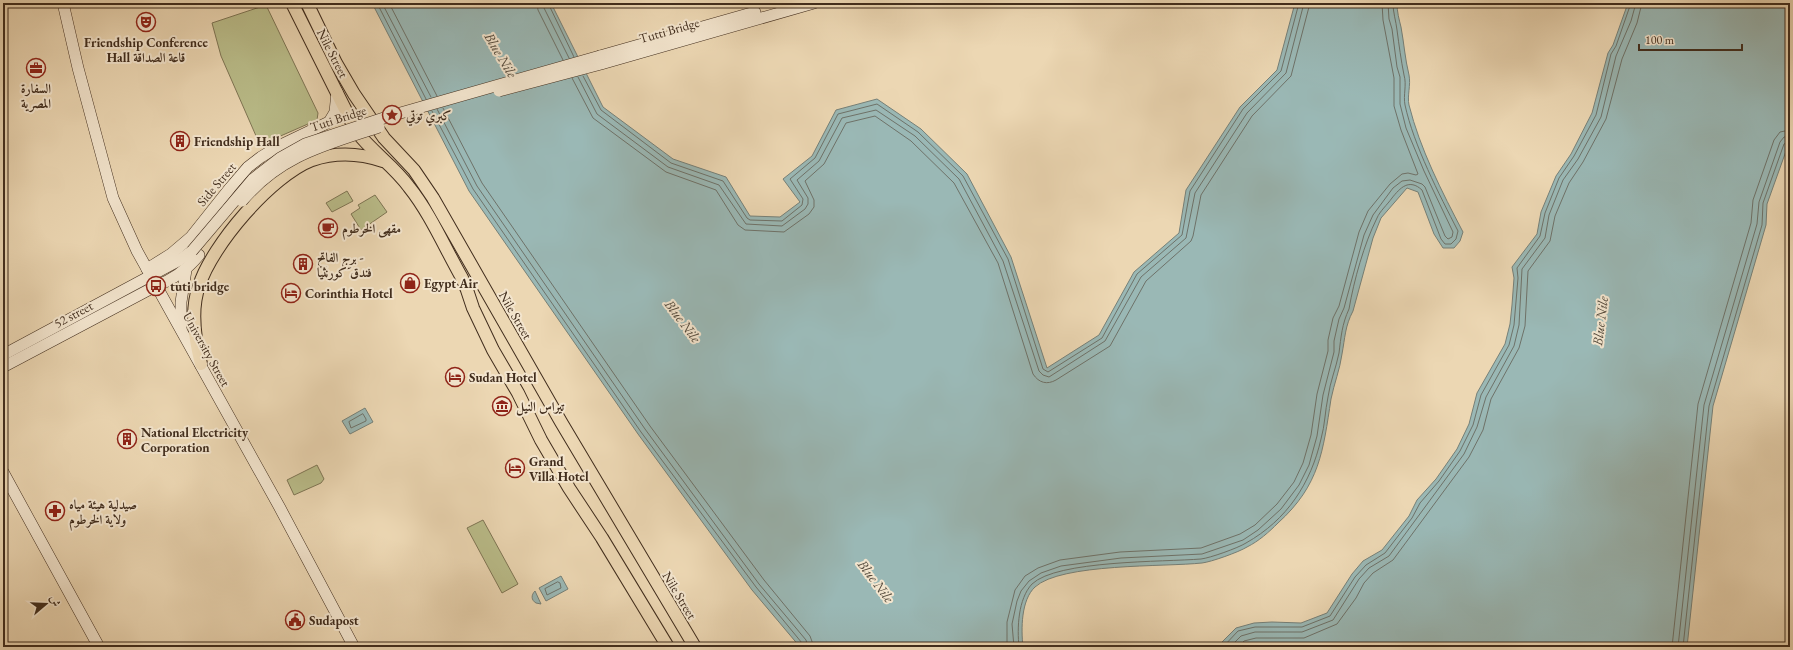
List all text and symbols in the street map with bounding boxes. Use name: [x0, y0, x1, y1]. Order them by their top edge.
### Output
theatre icon: Friendship Conference Hall قاعة الصداقة: [135, 11, 157, 33]
street label: Tutti Bridge: [637, 14, 701, 47]
street label: Nile Street: [313, 26, 352, 81]
scale bar: [1639, 26, 1742, 52]
water label: Blue Nile: [480, 28, 522, 81]
text: 100 m: [1645, 32, 1675, 48]
place label: Friendship Conference Hall قاعة الصداقة: [84, 34, 208, 66]
office icon: السفارة المصرية: [25, 57, 47, 79]
place label: السفارة المصرية: [21, 80, 51, 113]
street label: Tuti Bridge: [308, 101, 368, 136]
place icon: كبري توتي: [381, 104, 403, 126]
place label: كبري توتي: [405, 107, 451, 127]
building icon: Friendship Hall: [169, 130, 191, 152]
place label: Friendship Hall: [194, 133, 280, 150]
street label: Side Street: [193, 159, 240, 210]
cafe icon: مقهى الخرطوم: [317, 217, 339, 239]
place label: مقهى الخرطوم: [342, 220, 401, 240]
place label: برج الفاتح - فندق كورنثيا: [317, 249, 372, 281]
building icon: برج الفاتح - فندق كورنثيا: [292, 253, 314, 275]
shop icon: Egypt Air: [399, 272, 421, 294]
bus stop icon: tuti bridge: [145, 275, 167, 297]
place label: Egypt Air: [424, 275, 478, 292]
place label: tuti bridge: [170, 278, 230, 295]
hotel icon: Corinthia Hotel: [280, 282, 302, 304]
place label: Corinthia Hotel: [305, 285, 393, 302]
street label: Nile Street: [495, 288, 536, 342]
water label: Blue Nile: [660, 295, 705, 346]
water label: Blue Nile: [1588, 295, 1612, 348]
street label: 52 street: [51, 297, 96, 332]
street label: University Street: [179, 309, 234, 390]
hotel icon: Sudan Hotel: [444, 366, 466, 388]
place label: Sudan Hotel: [469, 369, 537, 386]
museum icon: تيراس النيل: [491, 395, 513, 417]
place label: تيراس النيل: [516, 398, 565, 416]
place label: National Electricity Corporation: [141, 424, 249, 456]
building icon: National Electricity Corporation: [116, 428, 138, 450]
place label: Grand Villa Hotel: [529, 453, 589, 485]
hotel icon: Grand Villa Hotel: [504, 457, 526, 479]
place label: صيدلية هيئة مياه ولاية الخرطوم: [69, 496, 137, 531]
pharmacy icon: صيدلية هيئة مياه ولاية الخرطوم: [44, 500, 66, 522]
water label: Blue Nile: [853, 555, 898, 606]
street label: Nile Street: [659, 568, 700, 622]
north arrow: [26, 584, 66, 624]
text: ش: [47, 593, 64, 608]
public building icon: Sudapost: [284, 609, 306, 631]
place label: Sudapost: [309, 612, 359, 629]

